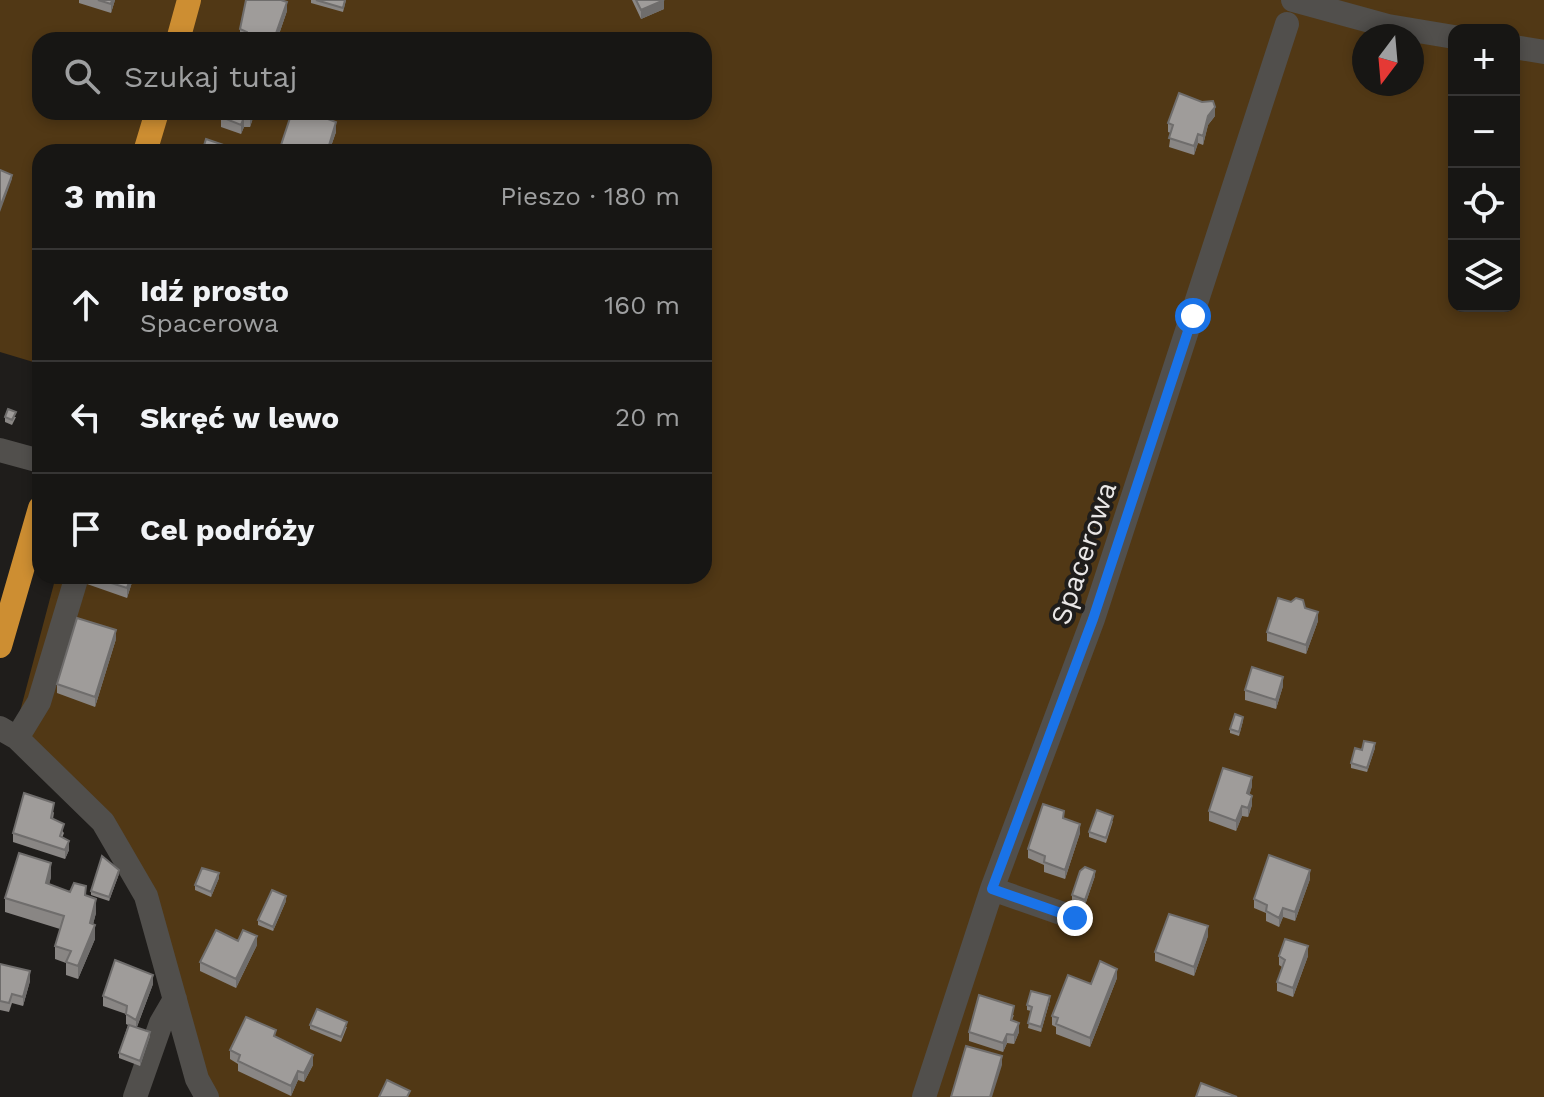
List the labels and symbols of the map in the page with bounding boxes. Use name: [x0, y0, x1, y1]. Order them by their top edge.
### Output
north arrow: [1352, 24, 1424, 96]
route start: [1175, 298, 1211, 334]
street label: Spacerowa: [1044, 477, 1123, 629]
route end: [1057, 900, 1093, 936]

